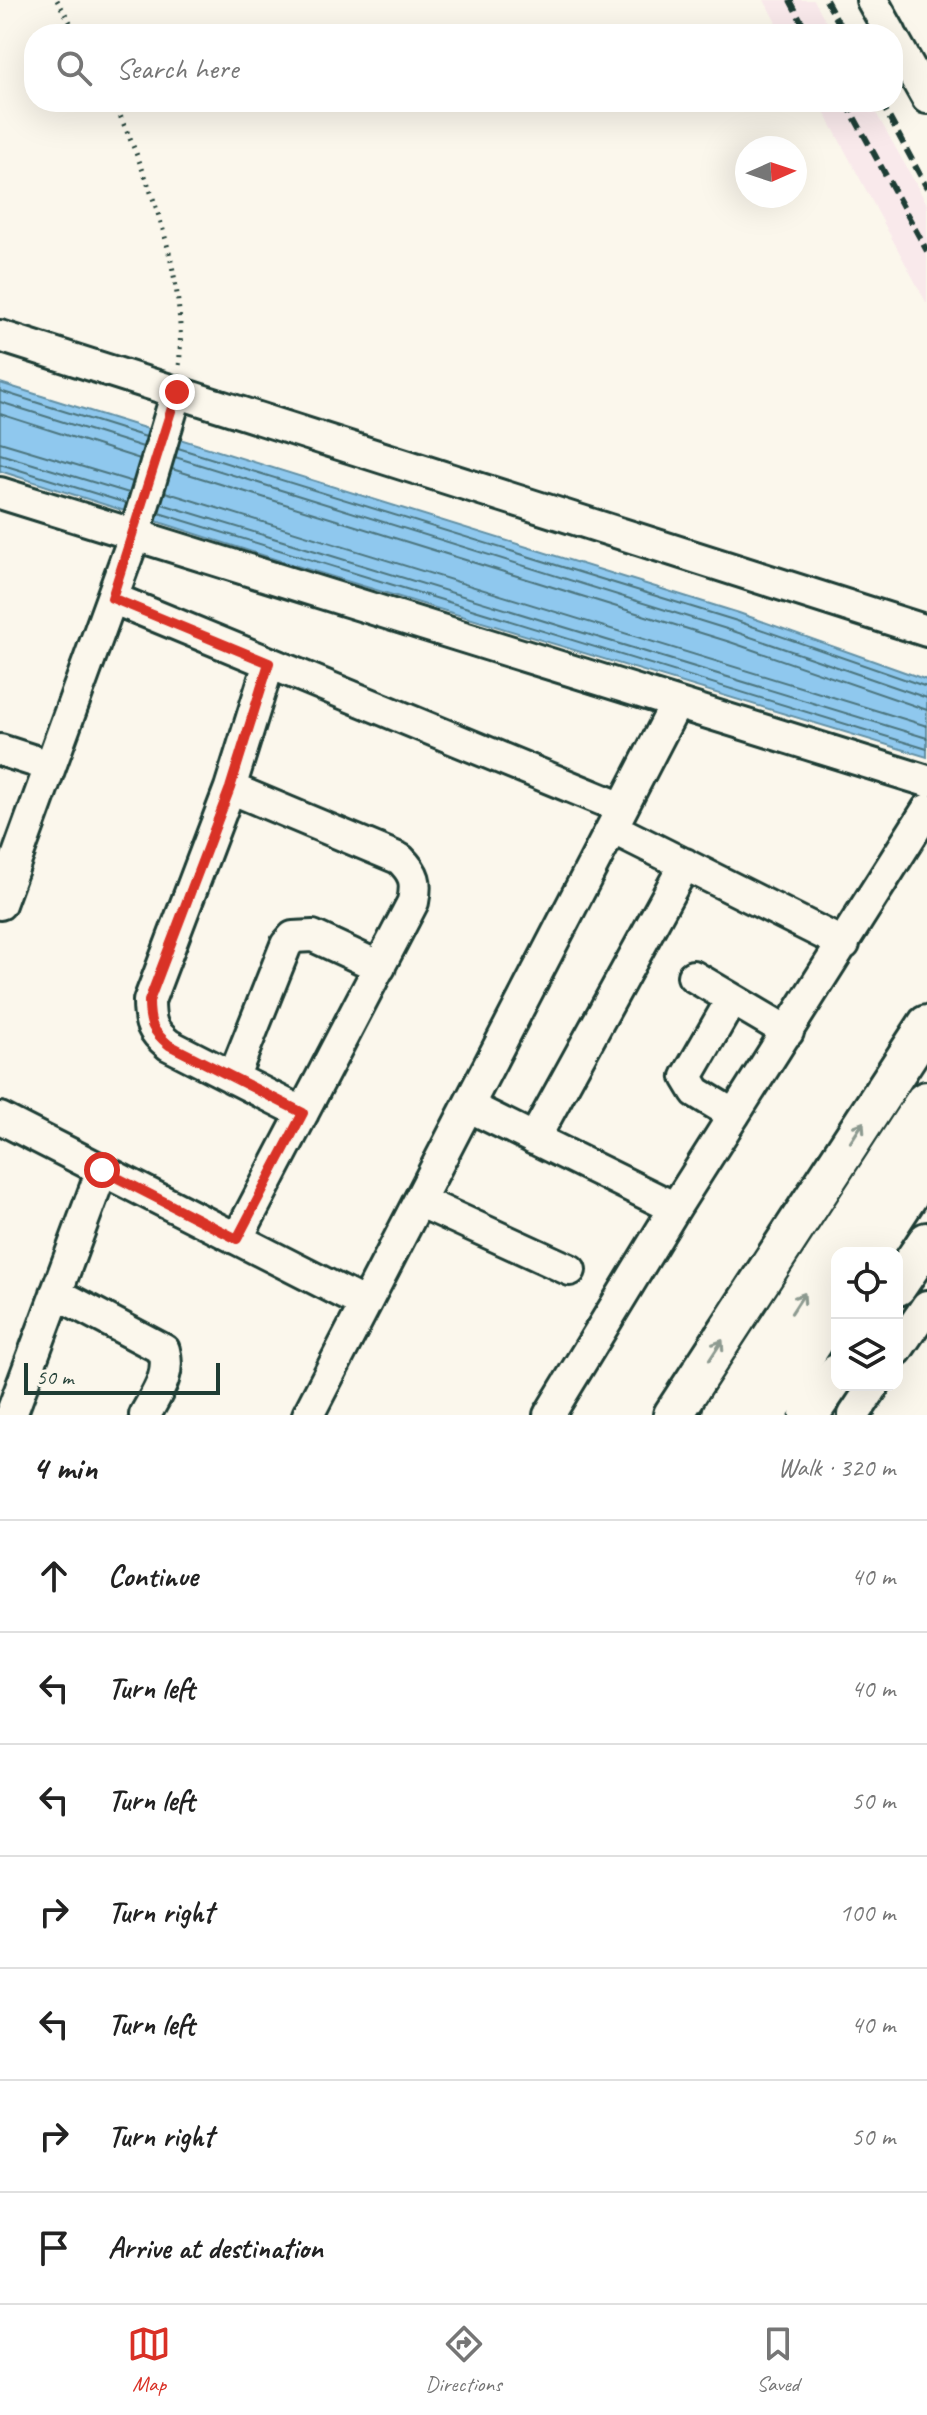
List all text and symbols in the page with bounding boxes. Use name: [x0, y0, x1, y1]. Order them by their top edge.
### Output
search box: [24, 24, 903, 112]
icon: search: [52, 46, 96, 90]
text: Search here: [116, 49, 238, 87]
north arrow: [735, 136, 807, 208]
route end: [159, 374, 195, 410]
one-way arrow: [849, 1121, 866, 1143]
route start: [84, 1152, 120, 1188]
map controls: [831, 1247, 903, 1391]
button: locate: [831, 1247, 903, 1319]
one-way arrow: [789, 1292, 806, 1314]
button: layers: [831, 1319, 903, 1391]
one-way arrow: [707, 1339, 724, 1361]
scale bar: [24, 1359, 220, 1395]
text: 50 m: [36, 1363, 73, 1391]
text: 4 min: [32, 1446, 97, 1489]
text: Walk · 320 m: [778, 1451, 895, 1484]
icon: ahead: [32, 1554, 76, 1598]
text: Continue: [108, 1557, 198, 1595]
text: 40 m: [851, 1560, 895, 1593]
icon: left: [32, 1666, 76, 1710]
text: Turn left: [108, 1669, 195, 1707]
text: 40 m: [851, 1672, 895, 1705]
icon: left: [32, 1778, 76, 1822]
text: Turn left: [108, 1781, 195, 1819]
text: 50 m: [851, 1784, 895, 1817]
icon: right: [32, 1890, 76, 1934]
text: Turn right: [108, 1893, 213, 1931]
text: 100 m: [839, 1896, 895, 1929]
icon: left: [32, 2002, 76, 2046]
text: Turn left: [108, 2005, 195, 2043]
text: 40 m: [851, 2008, 895, 2041]
icon: right: [32, 2114, 76, 2158]
text: Turn right: [108, 2117, 213, 2155]
text: 50 m: [851, 2120, 895, 2153]
icon: arrive: [32, 2226, 76, 2270]
text: Arrive at destination: [108, 2229, 323, 2267]
tab: Map: [127, 2322, 171, 2398]
tab: Directions: [425, 2322, 502, 2398]
tab: Saved: [756, 2322, 800, 2398]

